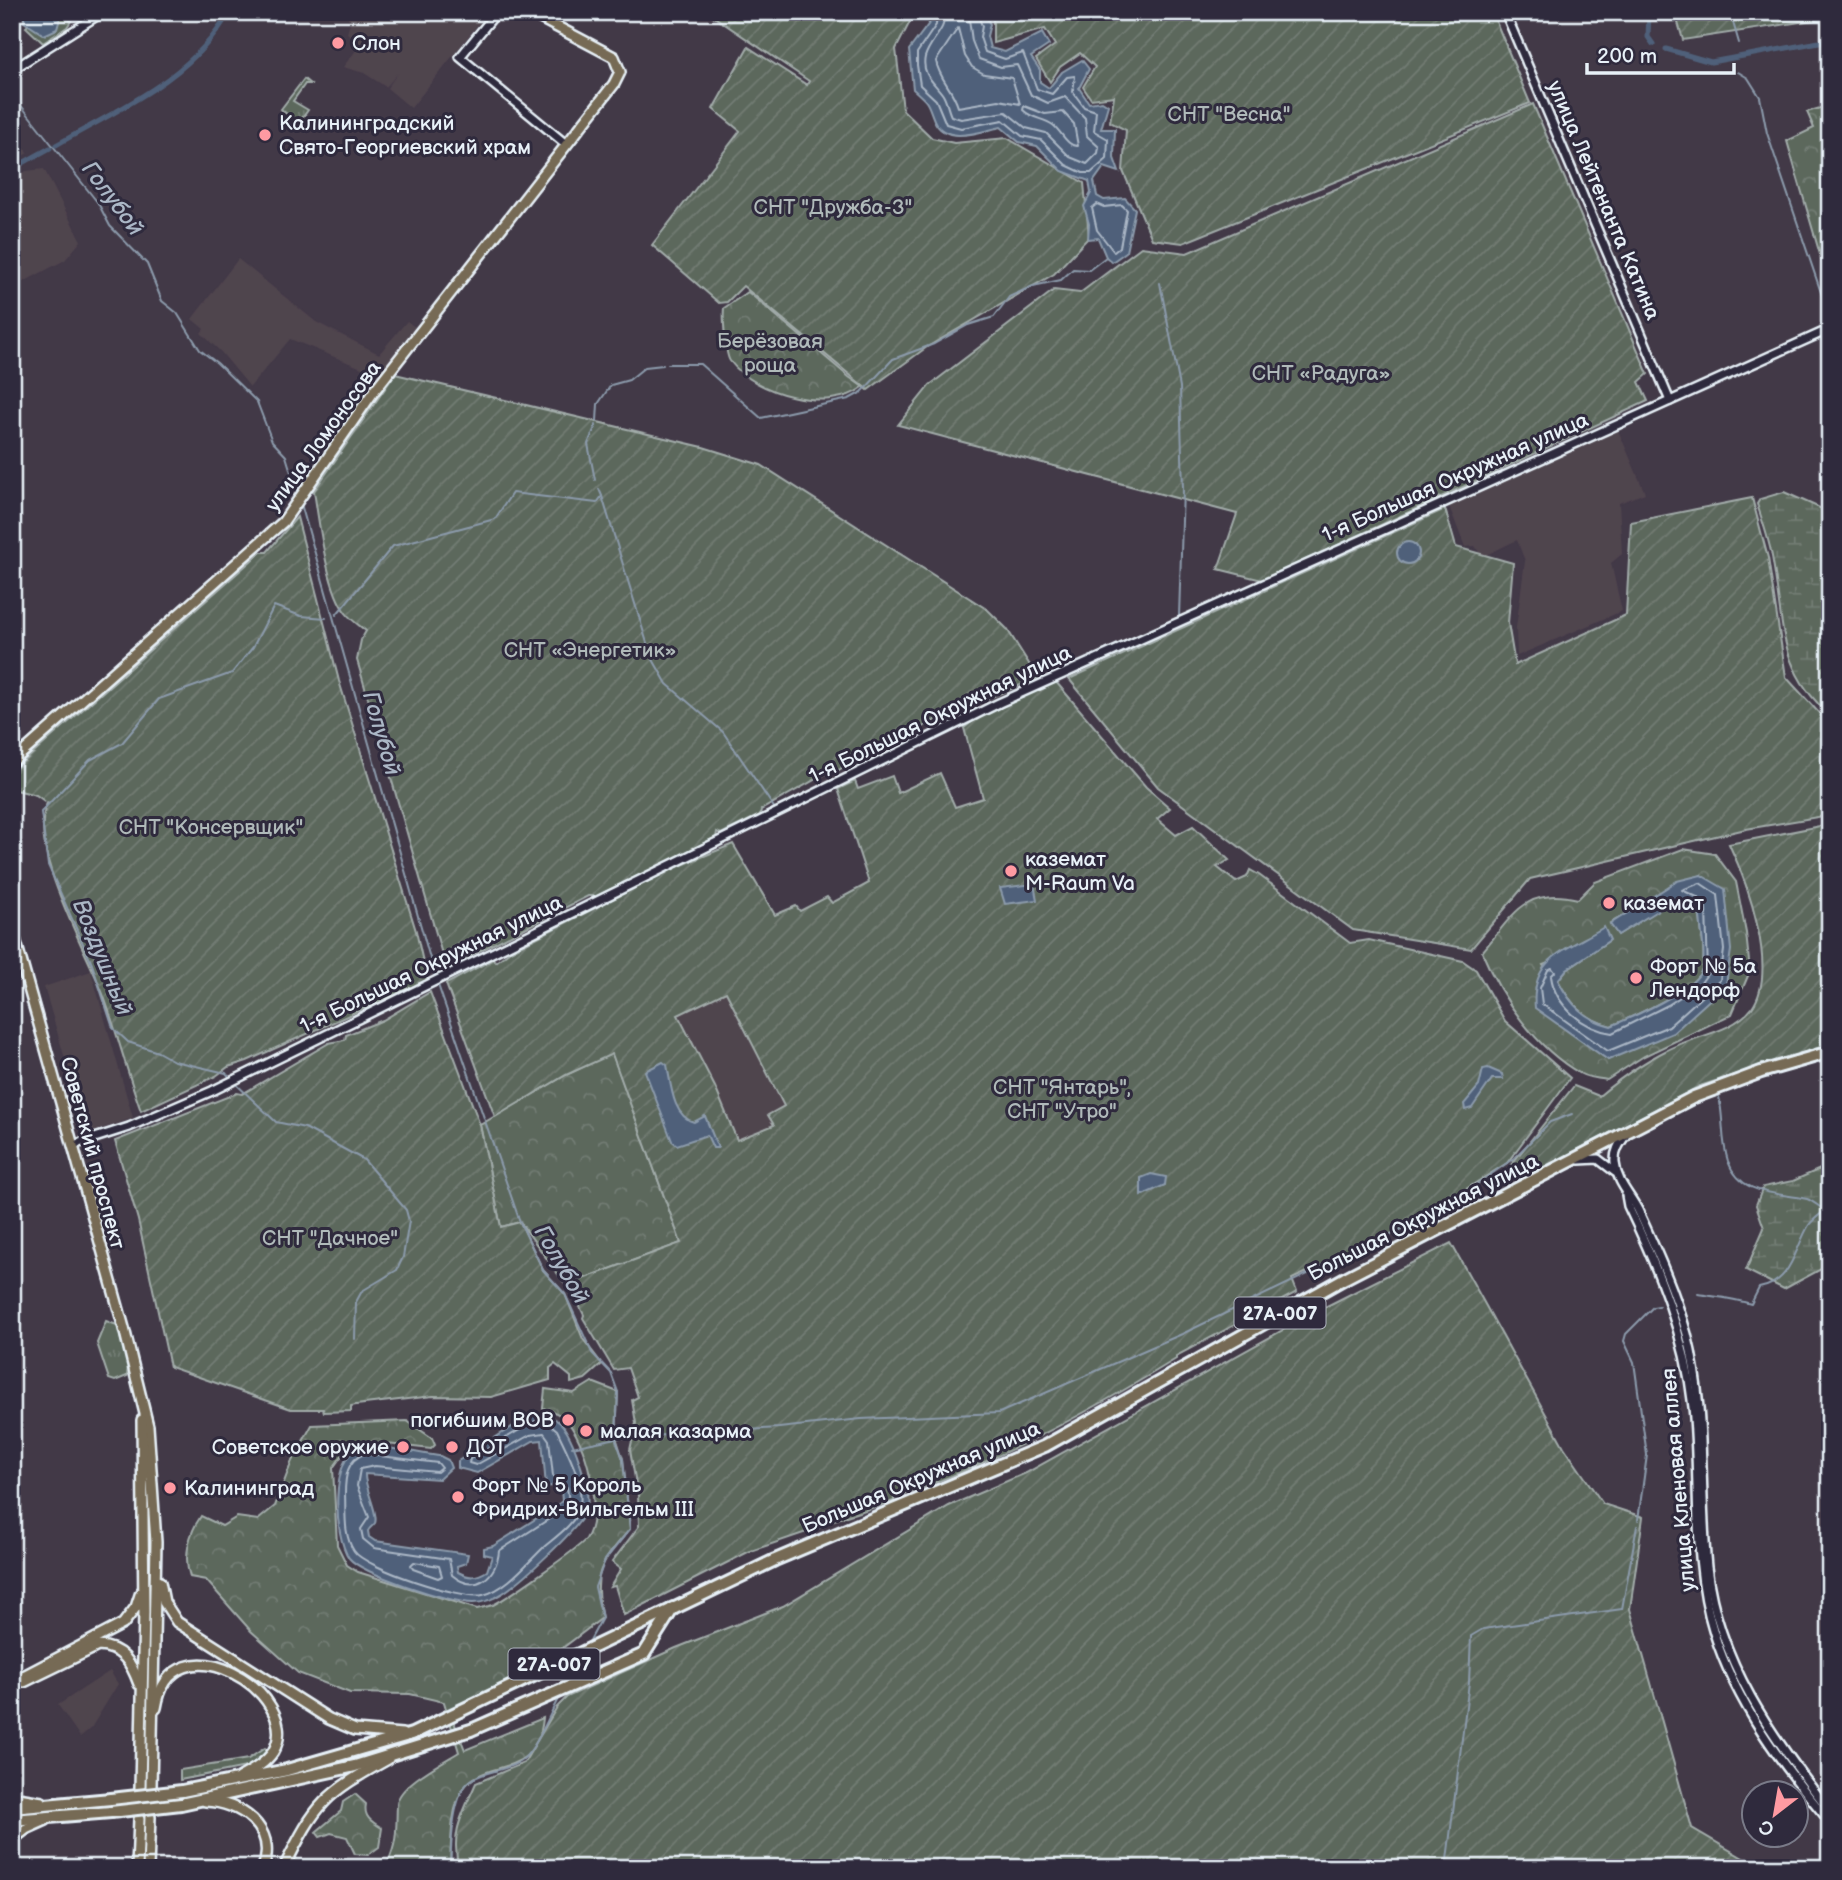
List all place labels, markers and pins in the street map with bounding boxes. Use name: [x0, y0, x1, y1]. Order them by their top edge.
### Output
place label: Слон: [352, 31, 401, 56]
marker: Слон: [330, 35, 346, 51]
place label: Калининградский Свято-Георгиевский храм: [279, 111, 531, 160]
marker: Калининградский Свято-Георгиевский храм: [257, 127, 273, 143]
place label: каземат M-Raum Va: [1025, 847, 1135, 896]
marker: каземат M-Raum Va: [1003, 863, 1019, 879]
place label: каземат: [1623, 891, 1704, 916]
marker: каземат: [1601, 895, 1617, 911]
place label: Форт № 5а Лендорф: [1649, 954, 1757, 1003]
marker: Форт № 5а Лендорф: [1628, 970, 1644, 986]
place label: погибшим ВОВ: [410, 1408, 554, 1433]
marker: погибшим ВОВ: [560, 1412, 576, 1428]
place label: малая казарма: [600, 1419, 752, 1444]
marker: малая казарма: [578, 1423, 594, 1439]
place label: Советское оружие: [212, 1435, 389, 1460]
place label: ДОТ: [466, 1435, 507, 1460]
marker: Советское оружие: [395, 1439, 411, 1455]
marker: ДОТ: [444, 1439, 460, 1455]
place label: Форт № 5 Король Фридрих-Вильгельм III: [472, 1473, 694, 1522]
place label: Калининград: [184, 1476, 315, 1501]
marker: Калининград: [162, 1480, 178, 1496]
marker: Форт № 5 Король Фридрих-Вильгельм III: [450, 1489, 466, 1505]

